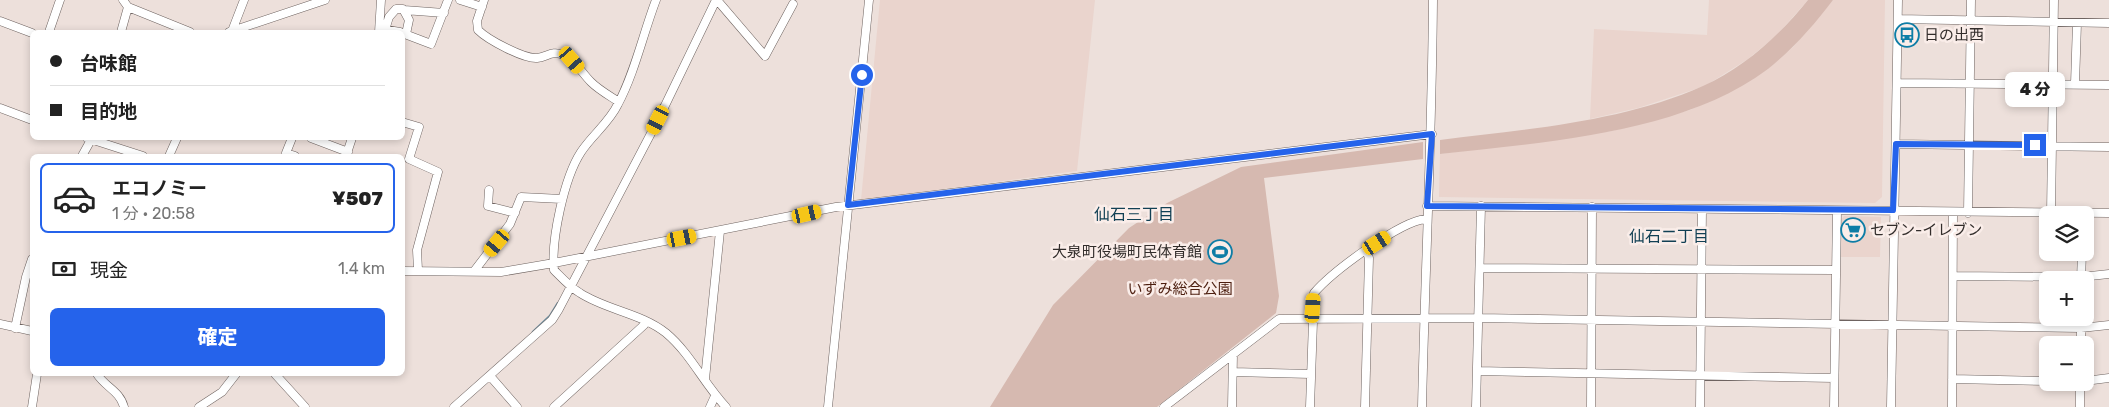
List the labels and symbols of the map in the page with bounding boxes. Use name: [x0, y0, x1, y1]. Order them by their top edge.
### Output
bus stop icon: 日の出西: [1894, 22, 1920, 48]
place label: 日の出西: [1924, 26, 1984, 44]
car: [556, 44, 587, 76]
route start: [851, 64, 873, 86]
callout: 4 分: [2005, 72, 2065, 108]
car: [644, 103, 671, 137]
route end: [2024, 134, 2046, 156]
car: [790, 203, 823, 225]
district label: 仙石三丁目: [1094, 205, 1174, 224]
supermarket icon: セブン-イレブン: [1840, 217, 1866, 243]
place label: セブン-イレブン: [1870, 221, 1982, 239]
car: [481, 227, 512, 259]
district label: 仙石二丁目: [1629, 227, 1709, 246]
car: [665, 228, 698, 248]
car: [1360, 229, 1393, 257]
sports icon: 大泉町役場町民体育館: [1207, 239, 1233, 265]
place label: 大泉町役場町民体育館: [1052, 243, 1202, 261]
park label: いずみ総合公園: [1127, 280, 1233, 298]
car: [1304, 293, 1321, 323]

